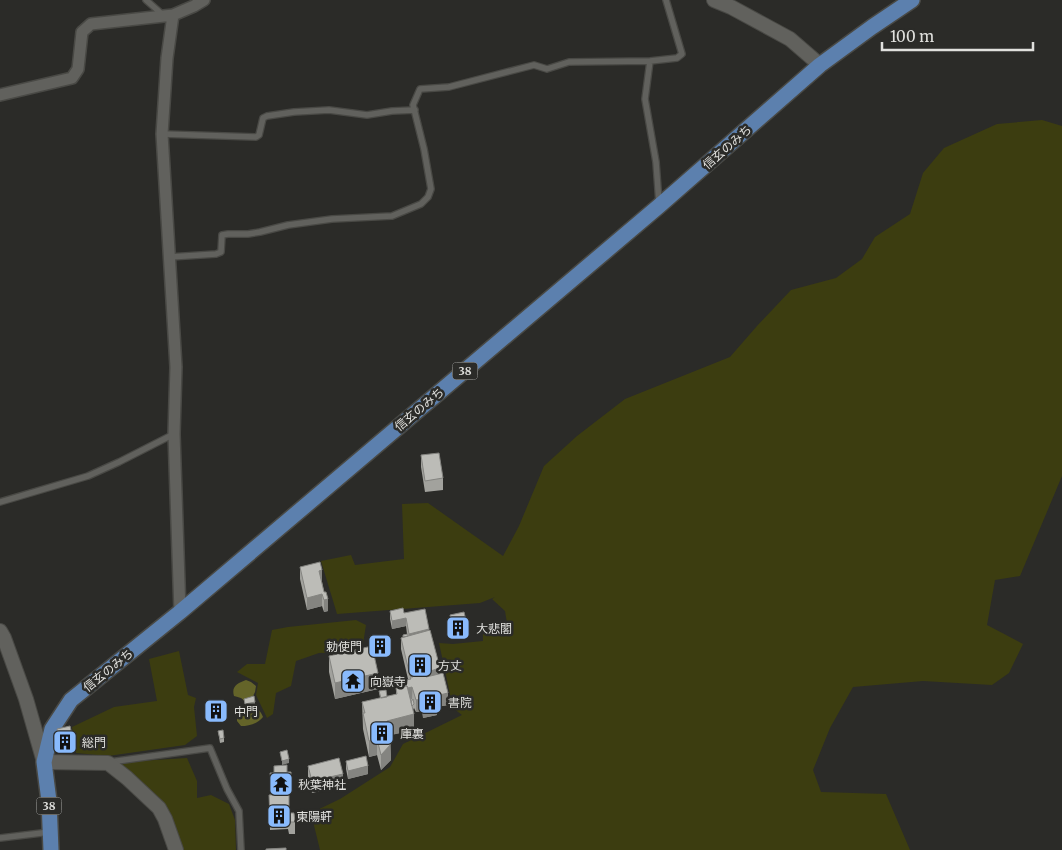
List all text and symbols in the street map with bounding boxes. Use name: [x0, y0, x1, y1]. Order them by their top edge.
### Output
scale bar: [882, 20, 1033, 52]
text: 100 m: [890, 27, 934, 46]
street label: 信玄のみち: [699, 122, 755, 172]
road number: 38: [452, 362, 478, 380]
street label: 信玄のみち: [391, 384, 447, 434]
building icon: 大悲閣: [445, 615, 471, 641]
place label: 大悲閣: [476, 621, 512, 636]
building icon: 勅使門: [367, 633, 393, 659]
place label: 勅使門: [326, 639, 362, 654]
street label: 信玄のみち: [80, 645, 136, 695]
building icon: 方丈: [407, 652, 433, 678]
place label: 方丈: [438, 658, 462, 673]
temple icon: 向嶽寺: [340, 668, 366, 694]
place label: 向嶽寺: [370, 674, 406, 689]
building icon: 書院: [417, 689, 443, 715]
place label: 書院: [448, 695, 472, 710]
building icon: 中門: [203, 698, 229, 724]
place label: 中門: [234, 704, 258, 719]
building icon: 庫裏: [369, 720, 395, 746]
place label: 庫裏: [400, 726, 424, 741]
building icon: 総門: [52, 729, 78, 755]
place label: 総門: [82, 735, 106, 750]
temple icon: 秋葉神社: [268, 771, 294, 797]
place label: 秋葉神社: [298, 777, 346, 792]
road number: 38: [36, 798, 62, 814]
building icon: 東陽軒: [266, 803, 292, 829]
place label: 東陽軒: [296, 809, 332, 824]

